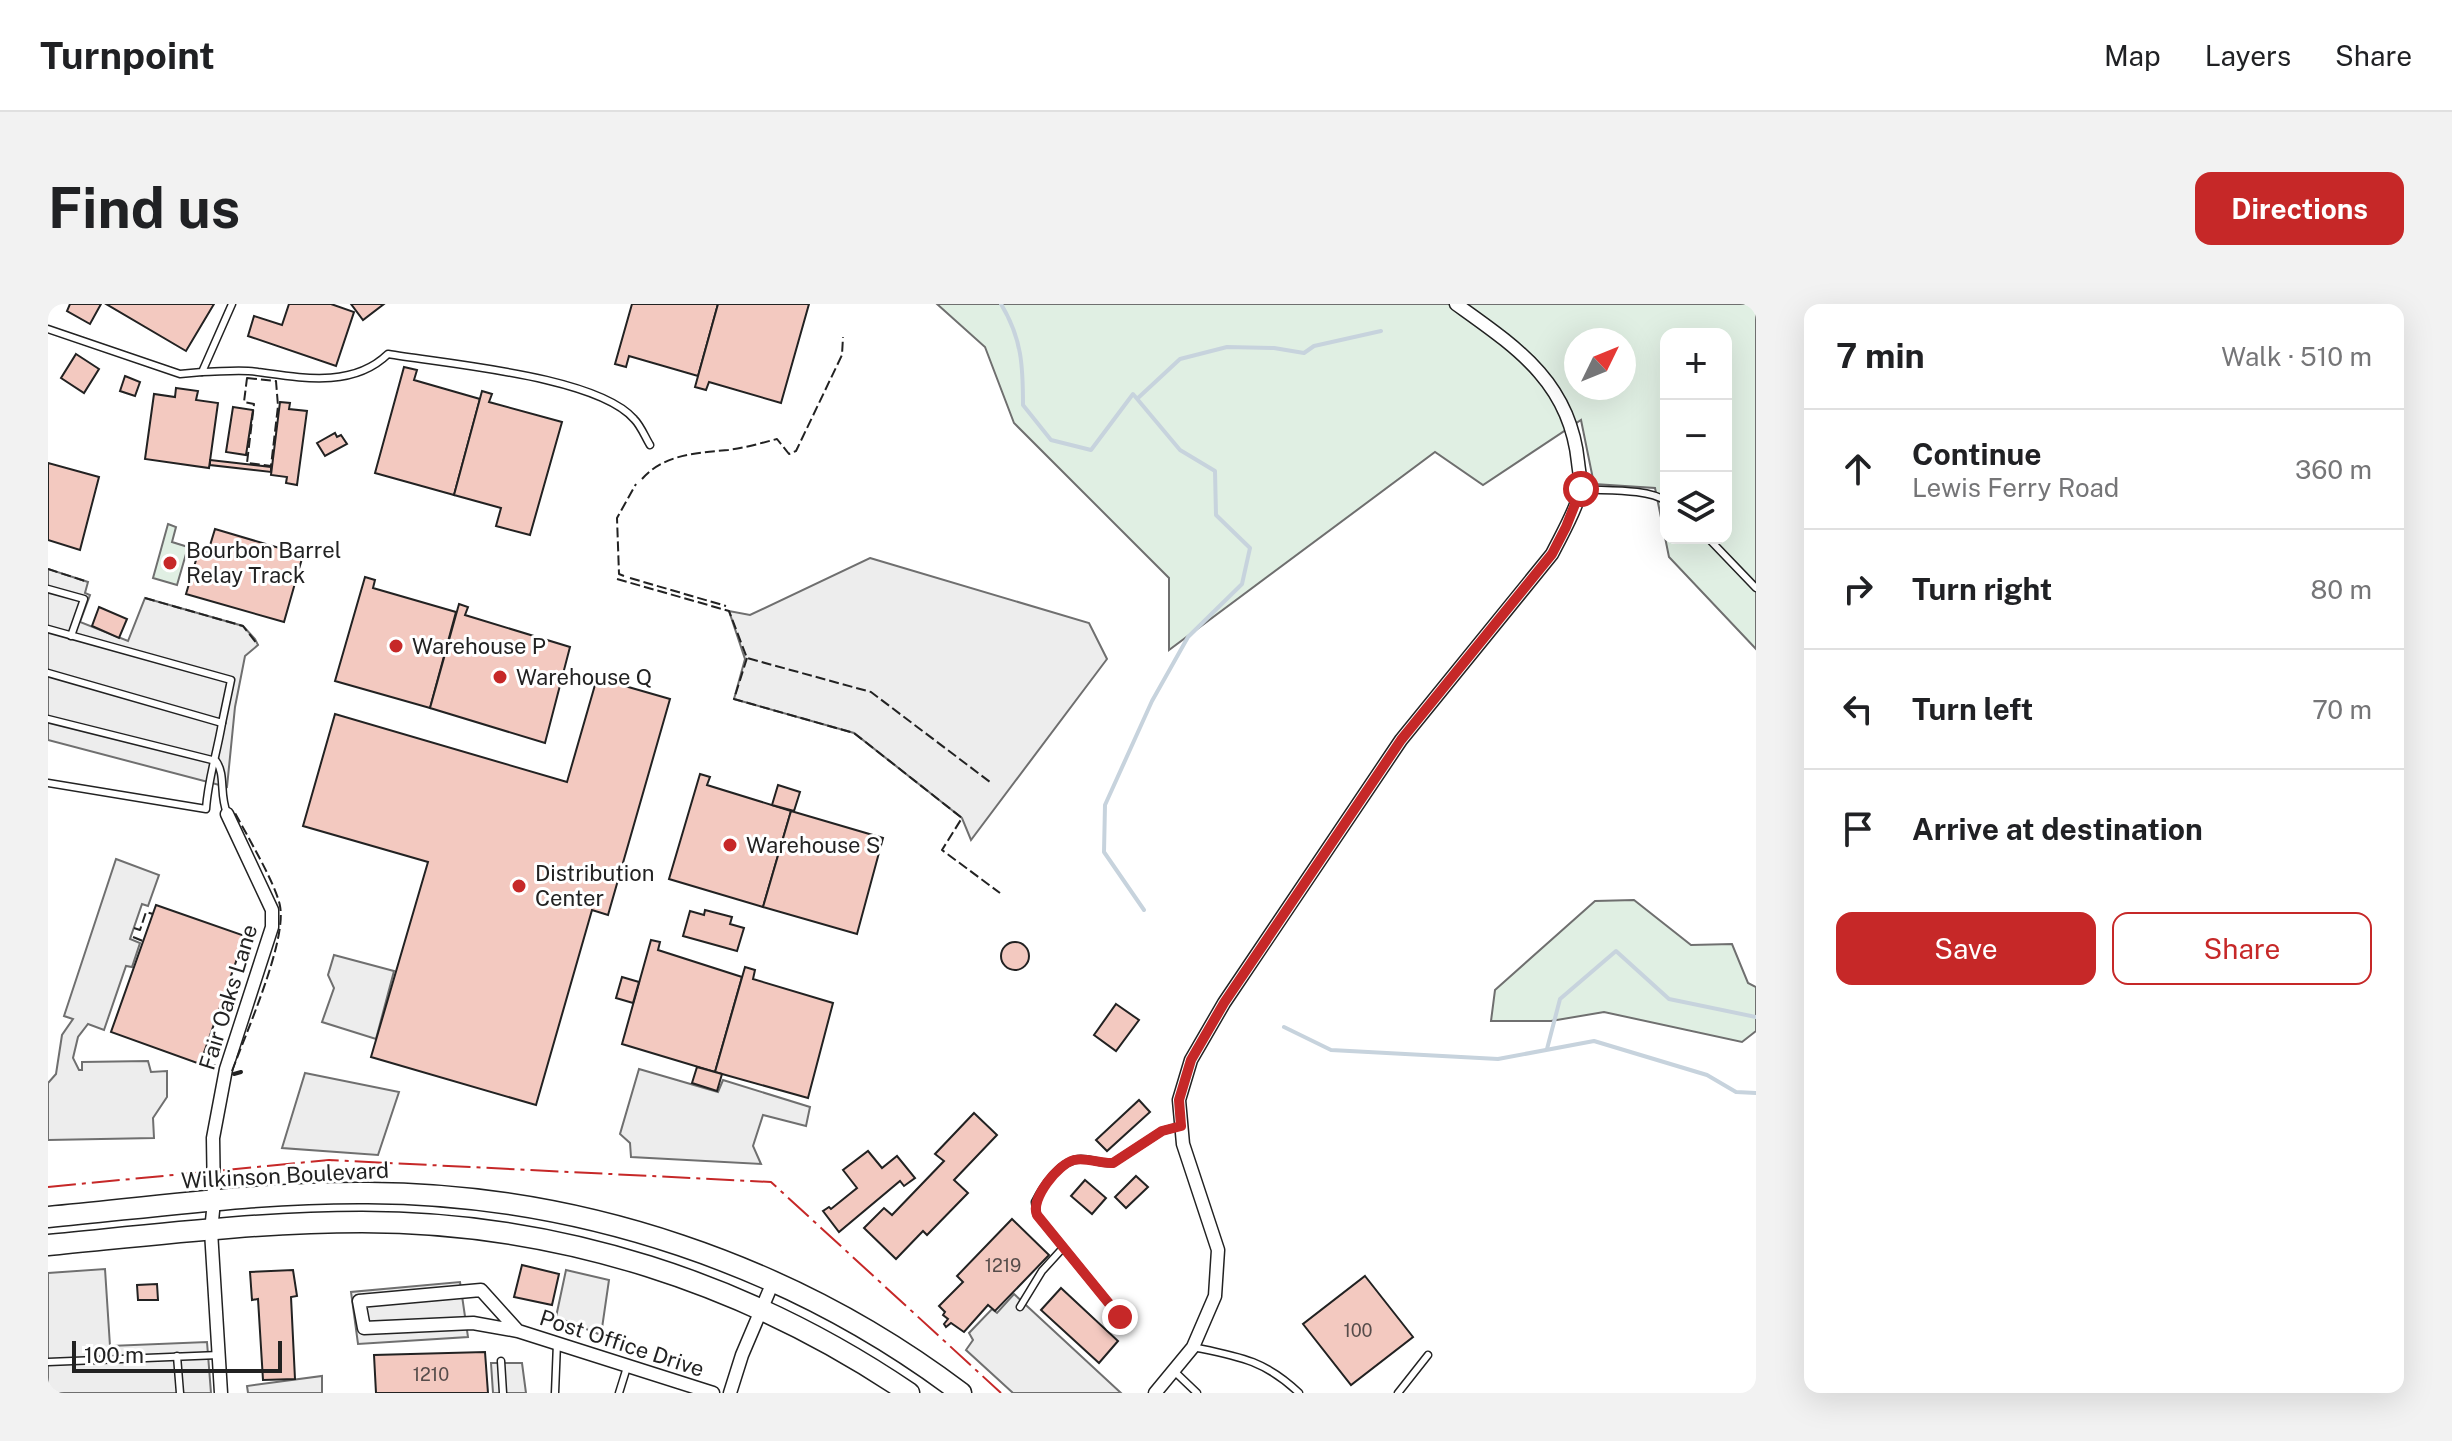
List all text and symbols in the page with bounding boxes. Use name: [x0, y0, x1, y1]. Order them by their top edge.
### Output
text: Turnpoint: [40, 33, 215, 78]
text: Map: [2104, 39, 2161, 72]
text: Layers: [2205, 39, 2291, 72]
text: Share: [2335, 39, 2412, 72]
button: Directions: [2195, 172, 2404, 245]
text: Find us: [48, 175, 240, 241]
north arrow: [1564, 328, 1636, 400]
map controls: [1660, 328, 1732, 544]
button: +: [1660, 328, 1732, 400]
text: 7 min: [1836, 336, 1925, 376]
text: Walk · 510 m: [2221, 341, 2372, 372]
button: −: [1660, 400, 1732, 472]
text: Continue: [1912, 436, 2042, 472]
icon: ahead: [1836, 447, 1880, 491]
text: 360 m: [2295, 454, 2372, 485]
route start: [1563, 471, 1599, 507]
button: layers: [1660, 472, 1732, 544]
text: Lewis Ferry Road: [1912, 472, 2119, 503]
place label: Bourbon Barrel Relay Track: [186, 537, 341, 588]
marker: Bourbon Barrel Relay Track: [161, 554, 179, 572]
icon: right: [1836, 567, 1880, 611]
text: Turn right: [1912, 571, 2052, 607]
text: 80 m: [2311, 574, 2372, 605]
place label: Warehouse P: [412, 633, 546, 659]
marker: Warehouse P: [387, 637, 405, 655]
place label: Warehouse Q: [516, 664, 652, 690]
marker: Warehouse Q: [491, 668, 509, 686]
icon: left: [1836, 687, 1880, 731]
text: Turn left: [1912, 691, 2033, 727]
text: 70 m: [2312, 694, 2372, 725]
icon: arrive: [1836, 807, 1880, 851]
text: Arrive at destination: [1912, 811, 2203, 847]
place label: Warehouse S: [746, 832, 880, 858]
marker: Warehouse S: [721, 836, 739, 854]
place label: Distribution Center: [535, 860, 654, 911]
marker: Distribution Center: [510, 877, 528, 895]
button: Save: [1836, 912, 2096, 985]
button: Share: [2112, 912, 2372, 985]
street label: Fair Oaks Lane: [194, 921, 262, 1073]
street label: Wilkinson Boulevard: [180, 1157, 390, 1193]
house number: 1219: [985, 1255, 1021, 1276]
route end: [1102, 1299, 1138, 1335]
street label: Post Office Drive: [536, 1304, 708, 1382]
house number: 100: [1343, 1320, 1373, 1341]
scale bar: [72, 1337, 282, 1373]
text: 100 m: [84, 1342, 144, 1368]
house number: 1210: [413, 1364, 449, 1385]

